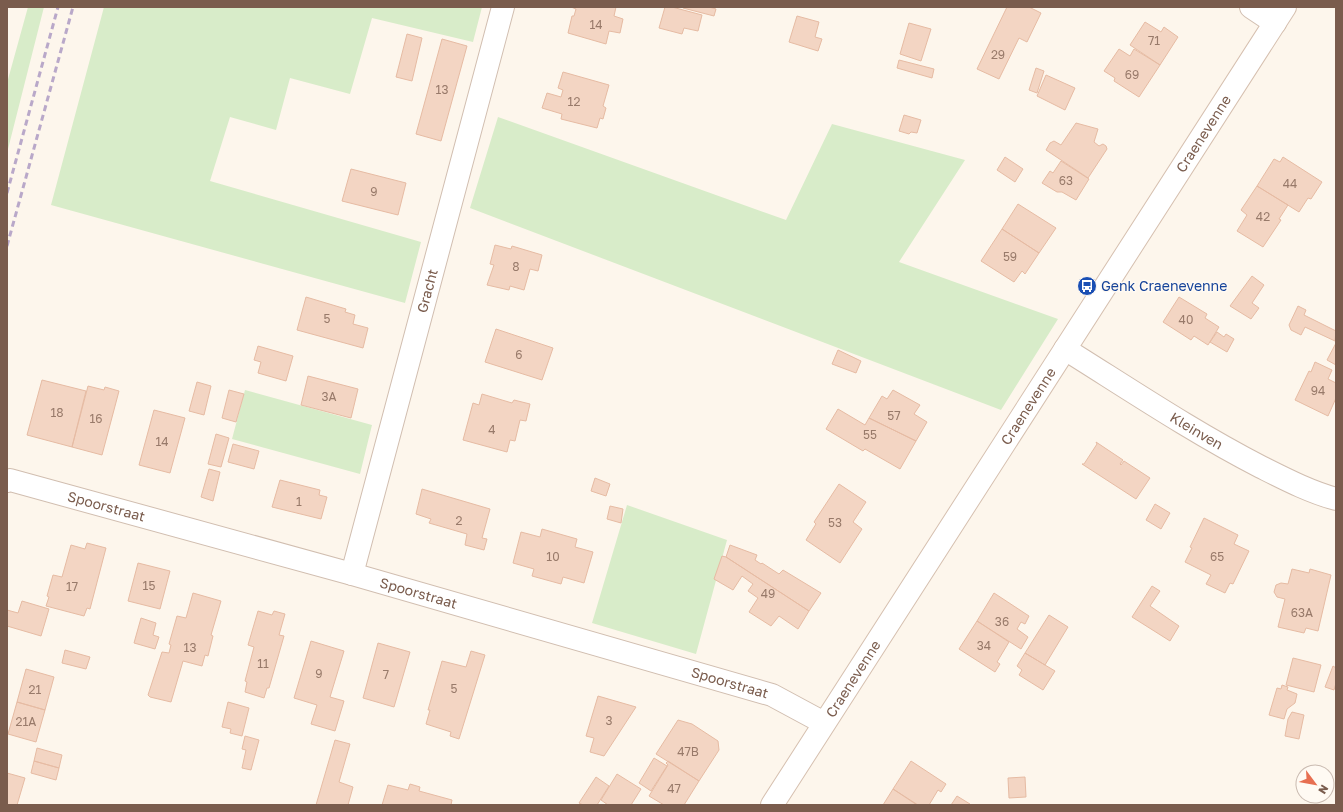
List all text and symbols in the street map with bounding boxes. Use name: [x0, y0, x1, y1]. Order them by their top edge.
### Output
house number: 14: [589, 17, 603, 32]
house number: 71: [1148, 33, 1160, 48]
house number: 29: [991, 47, 1005, 62]
house number: 69: [1125, 67, 1139, 82]
house number: 13: [436, 82, 448, 97]
street label: Craenevenne: [1172, 92, 1234, 175]
house number: 12: [568, 94, 580, 109]
house number: 63: [1059, 173, 1073, 188]
house number: 44: [1283, 176, 1297, 191]
house number: 9: [370, 184, 378, 199]
house number: 42: [1256, 209, 1270, 224]
house number: 59: [1003, 249, 1017, 264]
house number: 8: [512, 259, 520, 274]
street label: Gracht: [413, 267, 441, 315]
bus stop icon: Genk Craenevenne: [1076, 275, 1098, 297]
place label: Genk Craenevenne: [1101, 277, 1227, 294]
house number: 5: [324, 311, 331, 326]
house number: 40: [1179, 312, 1193, 327]
house number: 6: [515, 347, 523, 362]
street label: Craenevenne: [997, 364, 1059, 448]
house number: 94: [1311, 383, 1325, 398]
house number: 3A: [321, 389, 337, 404]
house number: 18: [50, 405, 64, 420]
house number: 57: [887, 408, 901, 423]
street label: Kleinven: [1167, 408, 1226, 453]
house number: 16: [89, 411, 103, 426]
house number: 4: [488, 422, 496, 437]
house number: 55: [863, 427, 877, 442]
house number: 14: [155, 434, 169, 449]
street label: Spoorstraat: [66, 487, 147, 525]
house number: 1: [296, 494, 302, 509]
house number: 2: [456, 513, 463, 528]
house number: 53: [828, 515, 842, 530]
house number: 10: [546, 549, 560, 564]
house number: 65: [1210, 549, 1224, 564]
street label: Spoorstraat: [378, 573, 459, 612]
house number: 15: [143, 578, 155, 593]
house number: 17: [66, 579, 78, 594]
house number: 49: [761, 586, 775, 601]
house number: 63A: [1291, 605, 1313, 620]
house number: 36: [995, 614, 1009, 629]
street label: Craenevenne: [822, 637, 884, 720]
house number: 34: [977, 638, 991, 653]
house number: 13: [184, 640, 196, 655]
house number: 11: [257, 656, 269, 671]
street label: Spoorstraat: [689, 663, 770, 702]
house number: 9: [315, 666, 323, 681]
house number: 7: [383, 667, 389, 682]
house number: 5: [451, 681, 458, 696]
house number: 21: [29, 682, 42, 697]
house number: 3: [605, 713, 613, 728]
house number: 21A: [16, 714, 36, 729]
house number: 47B: [677, 744, 699, 759]
north arrow: [1295, 764, 1335, 804]
house number: 47: [667, 781, 681, 796]
text: N: [1316, 783, 1332, 797]

